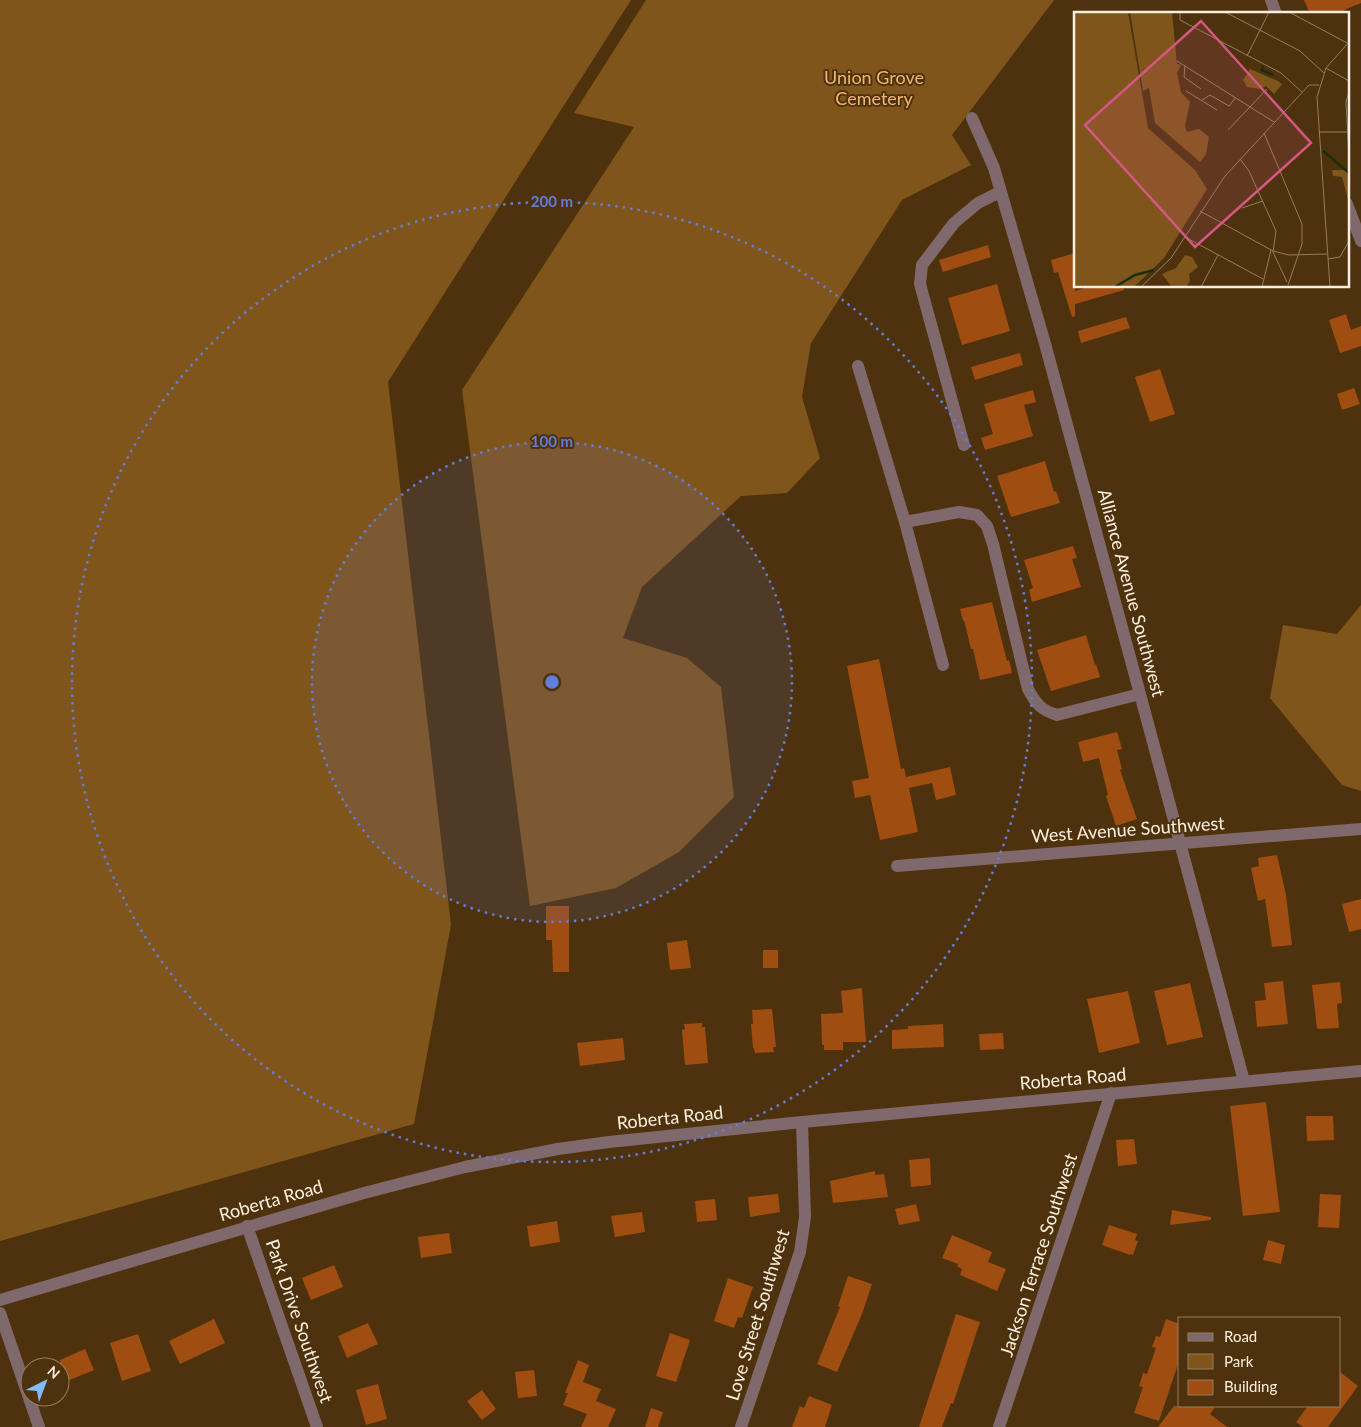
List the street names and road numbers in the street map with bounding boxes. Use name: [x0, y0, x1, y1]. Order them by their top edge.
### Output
street label: Alliance Avenue Southwest: [1094, 486, 1170, 700]
street label: West Avenue Southwest: [1031, 811, 1226, 847]
street label: Roberta Road: [1019, 1062, 1127, 1094]
street label: Roberta Road: [616, 1100, 724, 1134]
street label: Jackson Terrace Southwest: [995, 1150, 1082, 1359]
street label: Roberta Road: [216, 1175, 325, 1225]
street label: Love Street Southwest: [721, 1226, 794, 1403]
street label: Park Drive Southwest: [262, 1236, 338, 1406]

